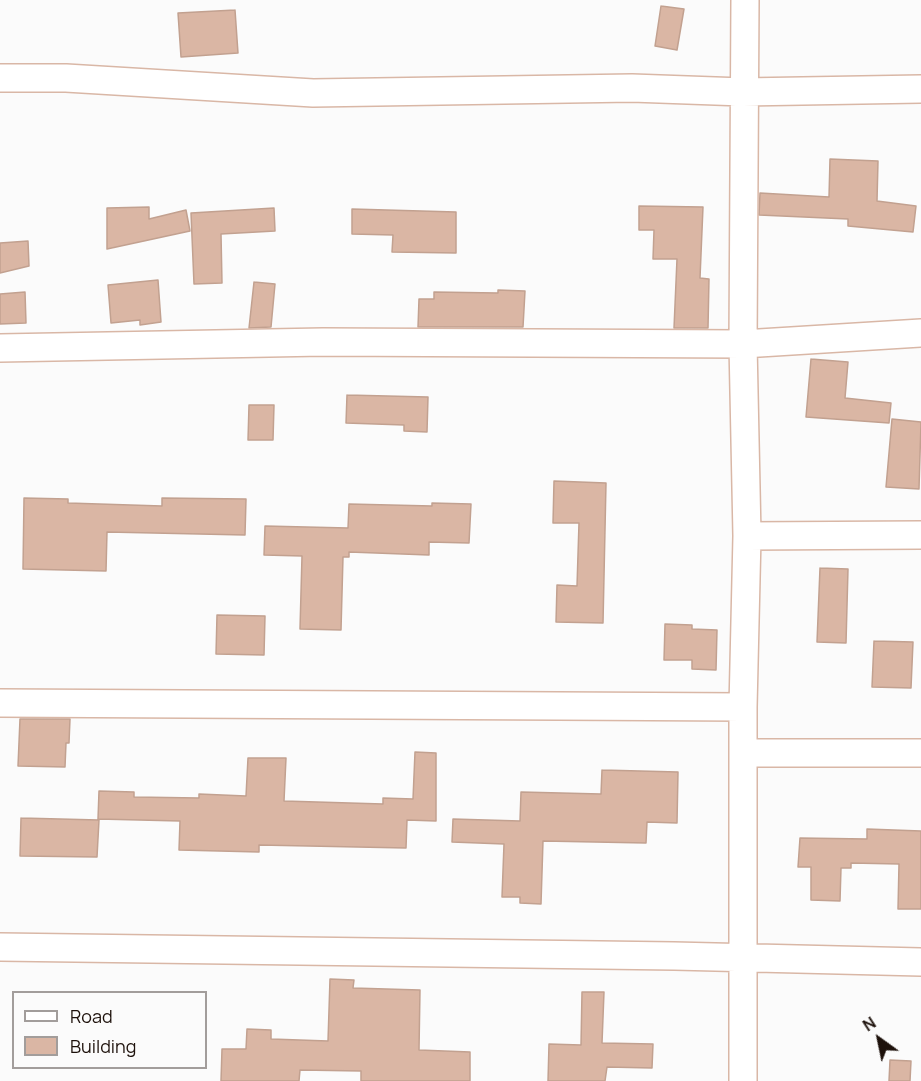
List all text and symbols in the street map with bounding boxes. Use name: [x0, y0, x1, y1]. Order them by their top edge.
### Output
legend: [12, 991, 207, 1069]
text: Road: [70, 1004, 113, 1028]
north arrow: [849, 1009, 909, 1069]
text: N: [858, 1012, 880, 1036]
text: Building: [70, 1034, 136, 1058]

